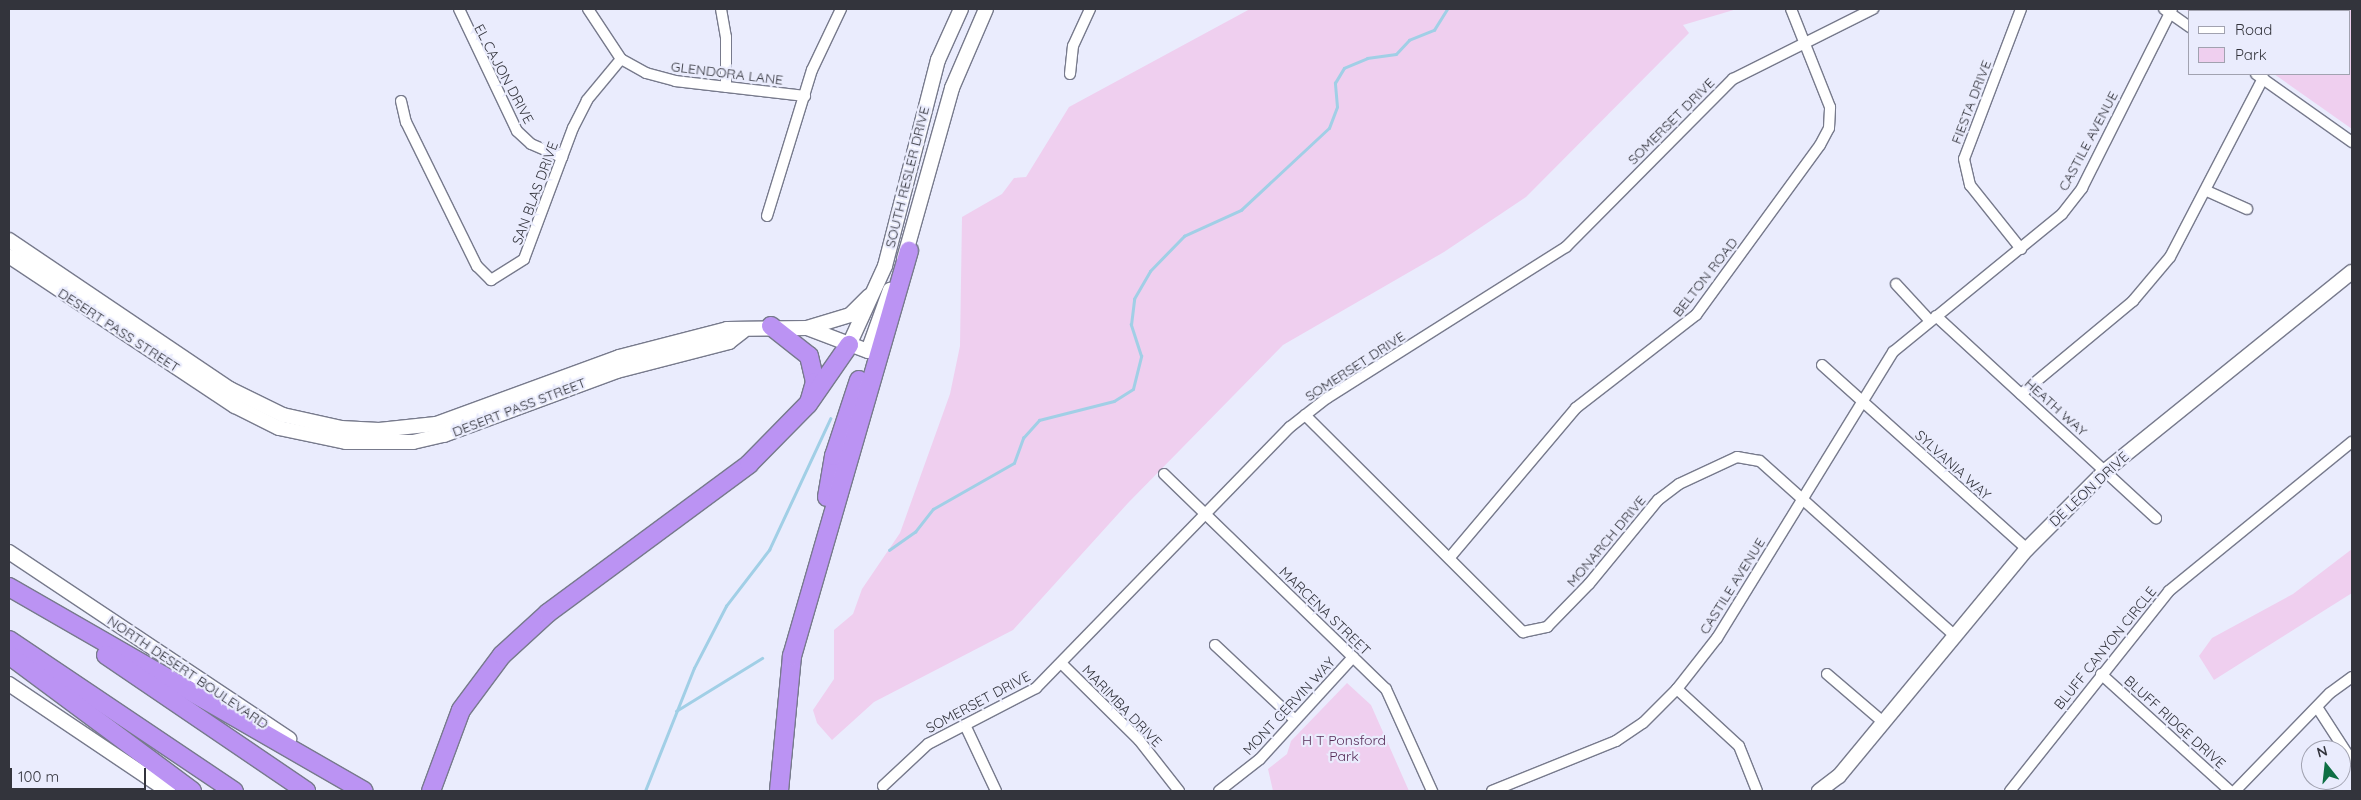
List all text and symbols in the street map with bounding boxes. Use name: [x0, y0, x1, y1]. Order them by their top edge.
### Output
legend: [2188, 10, 2351, 75]
text: Road: [2235, 20, 2272, 39]
street label: EL CAJON DRIVE: [471, 21, 537, 127]
text: Park: [2235, 45, 2267, 64]
street label: GLENDORA LANE: [670, 58, 784, 88]
street label: FIESTA DRIVE: [1947, 58, 1995, 146]
street label: SOMERSET DRIVE: [1624, 74, 1718, 168]
street label: CASTILE AVENUE: [2055, 88, 2121, 194]
street label: SOUTH RESLER DRIVE: [881, 105, 933, 249]
street label: SAN BLAS DRIVE: [509, 139, 561, 247]
street label: BELTON ROAD: [1669, 234, 1741, 320]
street label: DESERT PASS STREET: [55, 284, 183, 376]
street label: SOMERSET DRIVE: [1302, 327, 1408, 405]
street label: DESERT PASS STREET: [450, 374, 588, 440]
street label: HEATH WAY: [2021, 375, 2091, 439]
street label: SYLVANIA WAY: [1912, 427, 1994, 503]
street label: DE LEON DRIVE: [2046, 448, 2132, 530]
street label: MONARCH DRIVE: [1563, 492, 1649, 590]
street label: CASTILE AVENUE: [1696, 535, 1768, 637]
street label: MARCENA STREET: [1276, 563, 1374, 659]
street label: BLUFF CANYON CIRCLE: [2050, 583, 2160, 713]
street label: NORTH DESERT BOULEVARD: [104, 612, 272, 732]
street label: MONT CERVIN WAY: [1239, 654, 1339, 758]
street label: MARIMBA DRIVE: [1079, 662, 1165, 750]
street label: SOMERSET DRIVE: [923, 667, 1033, 737]
street label: BLUFF RIDGE DRIVE: [2121, 672, 2229, 772]
park label: H T Ponsford Park: [1302, 732, 1386, 764]
north arrow: [2301, 740, 2351, 790]
text: N: [2315, 741, 2330, 762]
scale bar: [12, 758, 149, 790]
text: 100 m: [18, 767, 59, 786]

